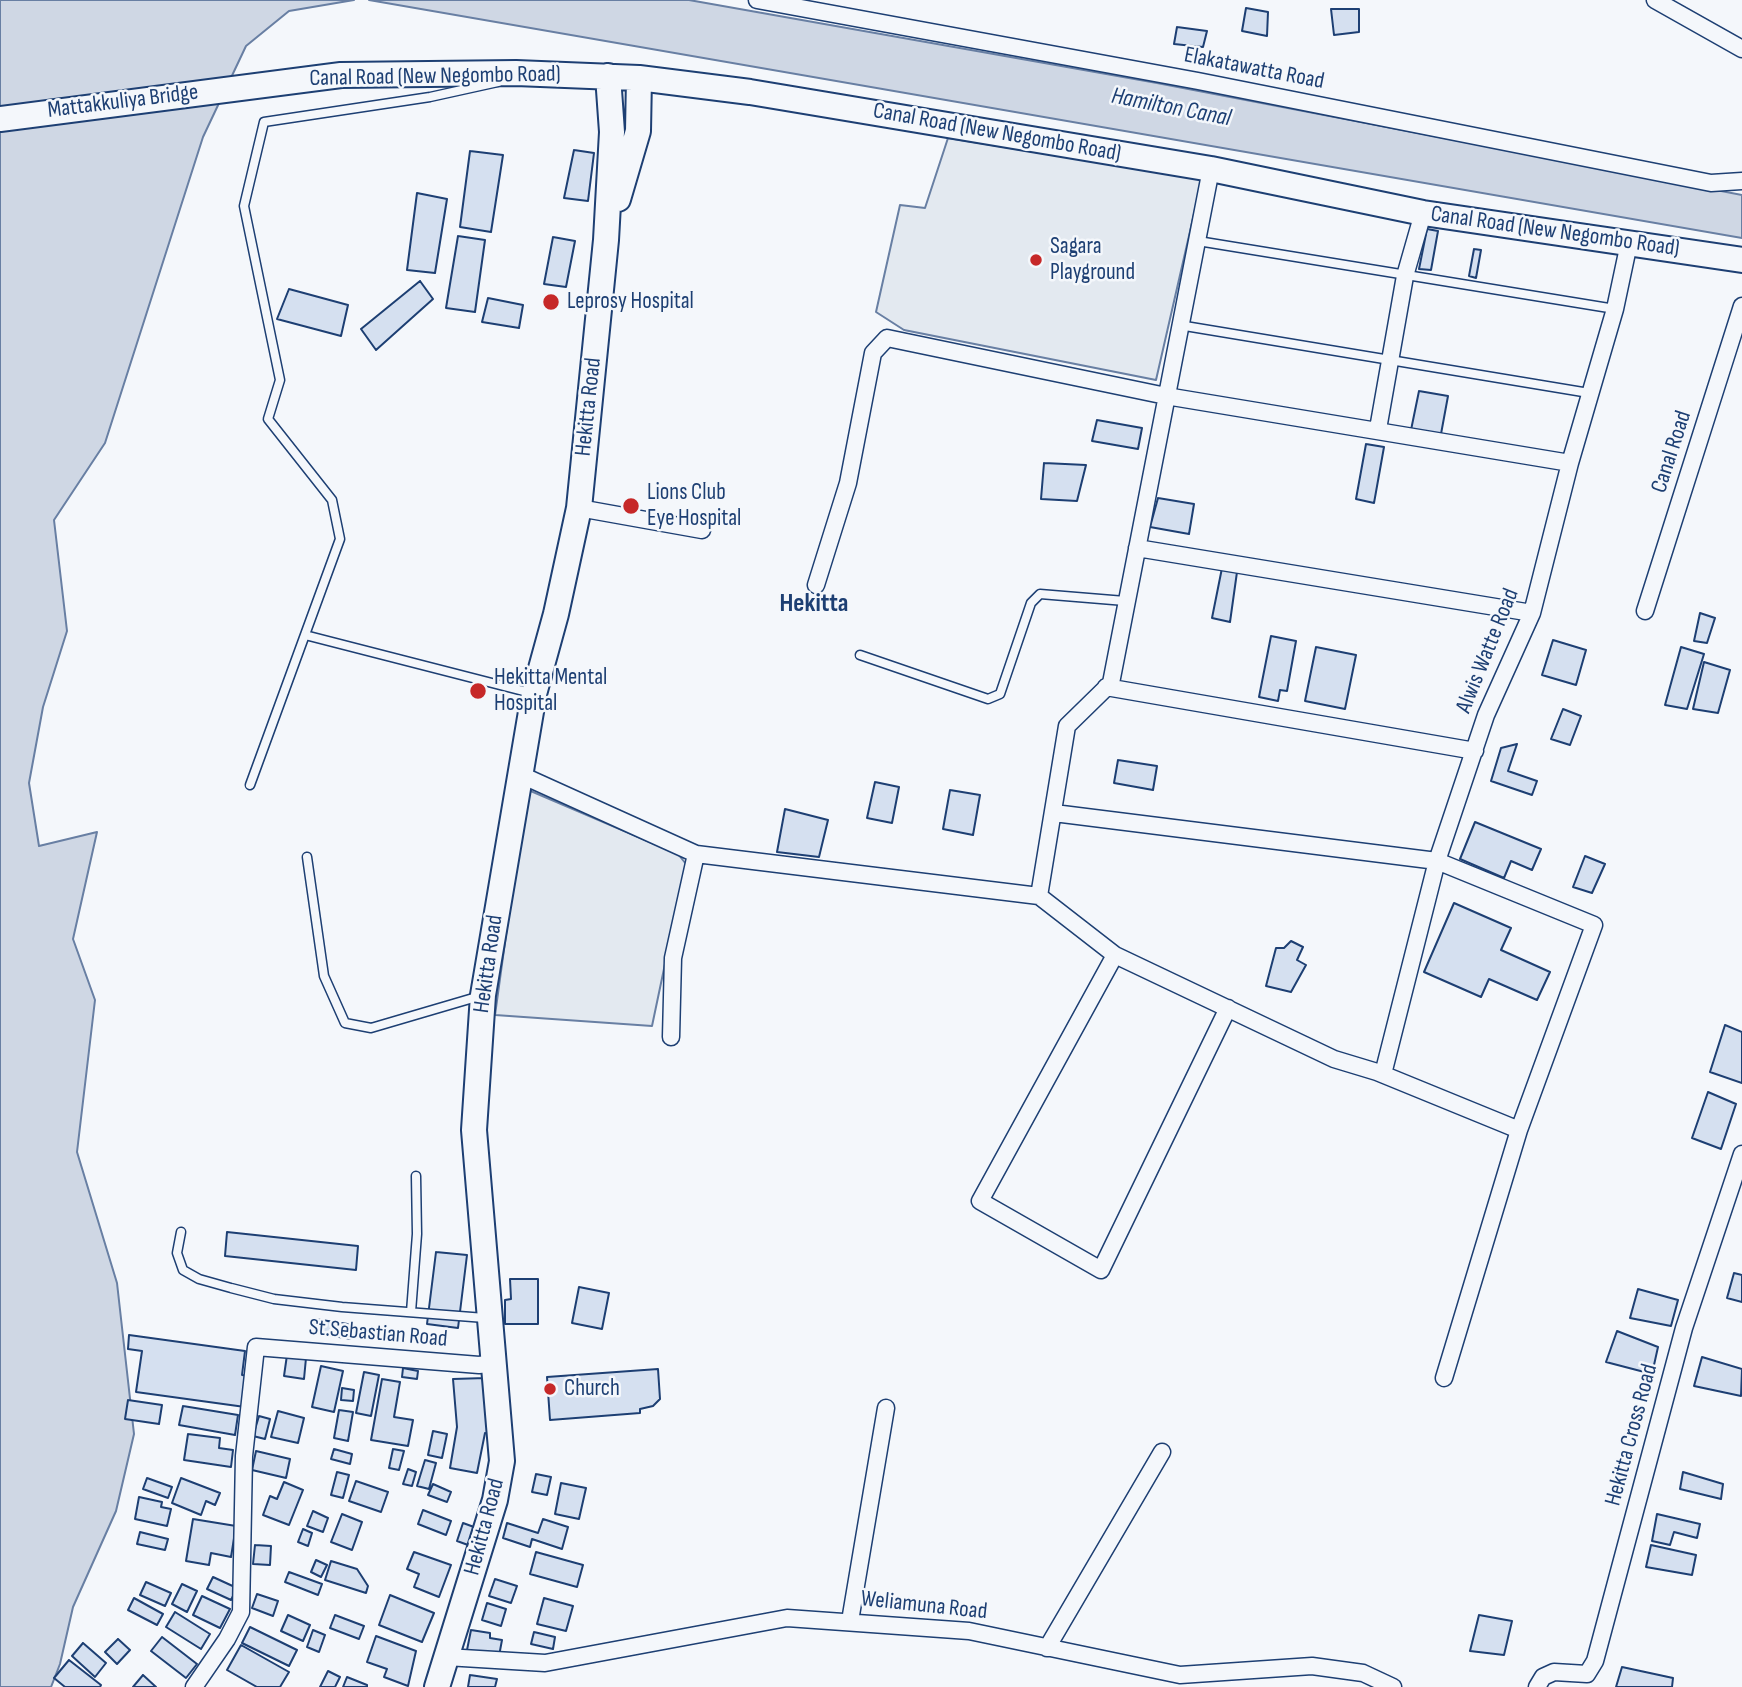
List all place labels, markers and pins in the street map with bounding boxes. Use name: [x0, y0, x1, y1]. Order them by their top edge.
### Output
place label: Sagara Playground: [1050, 233, 1135, 287]
marker: Sagara Playground: [1028, 252, 1044, 268]
place label: Leprosy Hospital: [567, 288, 694, 316]
marker: Leprosy Hospital: [541, 292, 561, 312]
place label: Lions Club Eye Hospital: [647, 479, 741, 533]
marker: Lions Club Eye Hospital: [621, 496, 641, 516]
place label: Hekitta Mental Hospital: [494, 664, 607, 718]
marker: Hekitta Mental Hospital: [468, 681, 488, 701]
place label: Church: [564, 1375, 620, 1403]
marker: Church: [542, 1381, 558, 1397]

